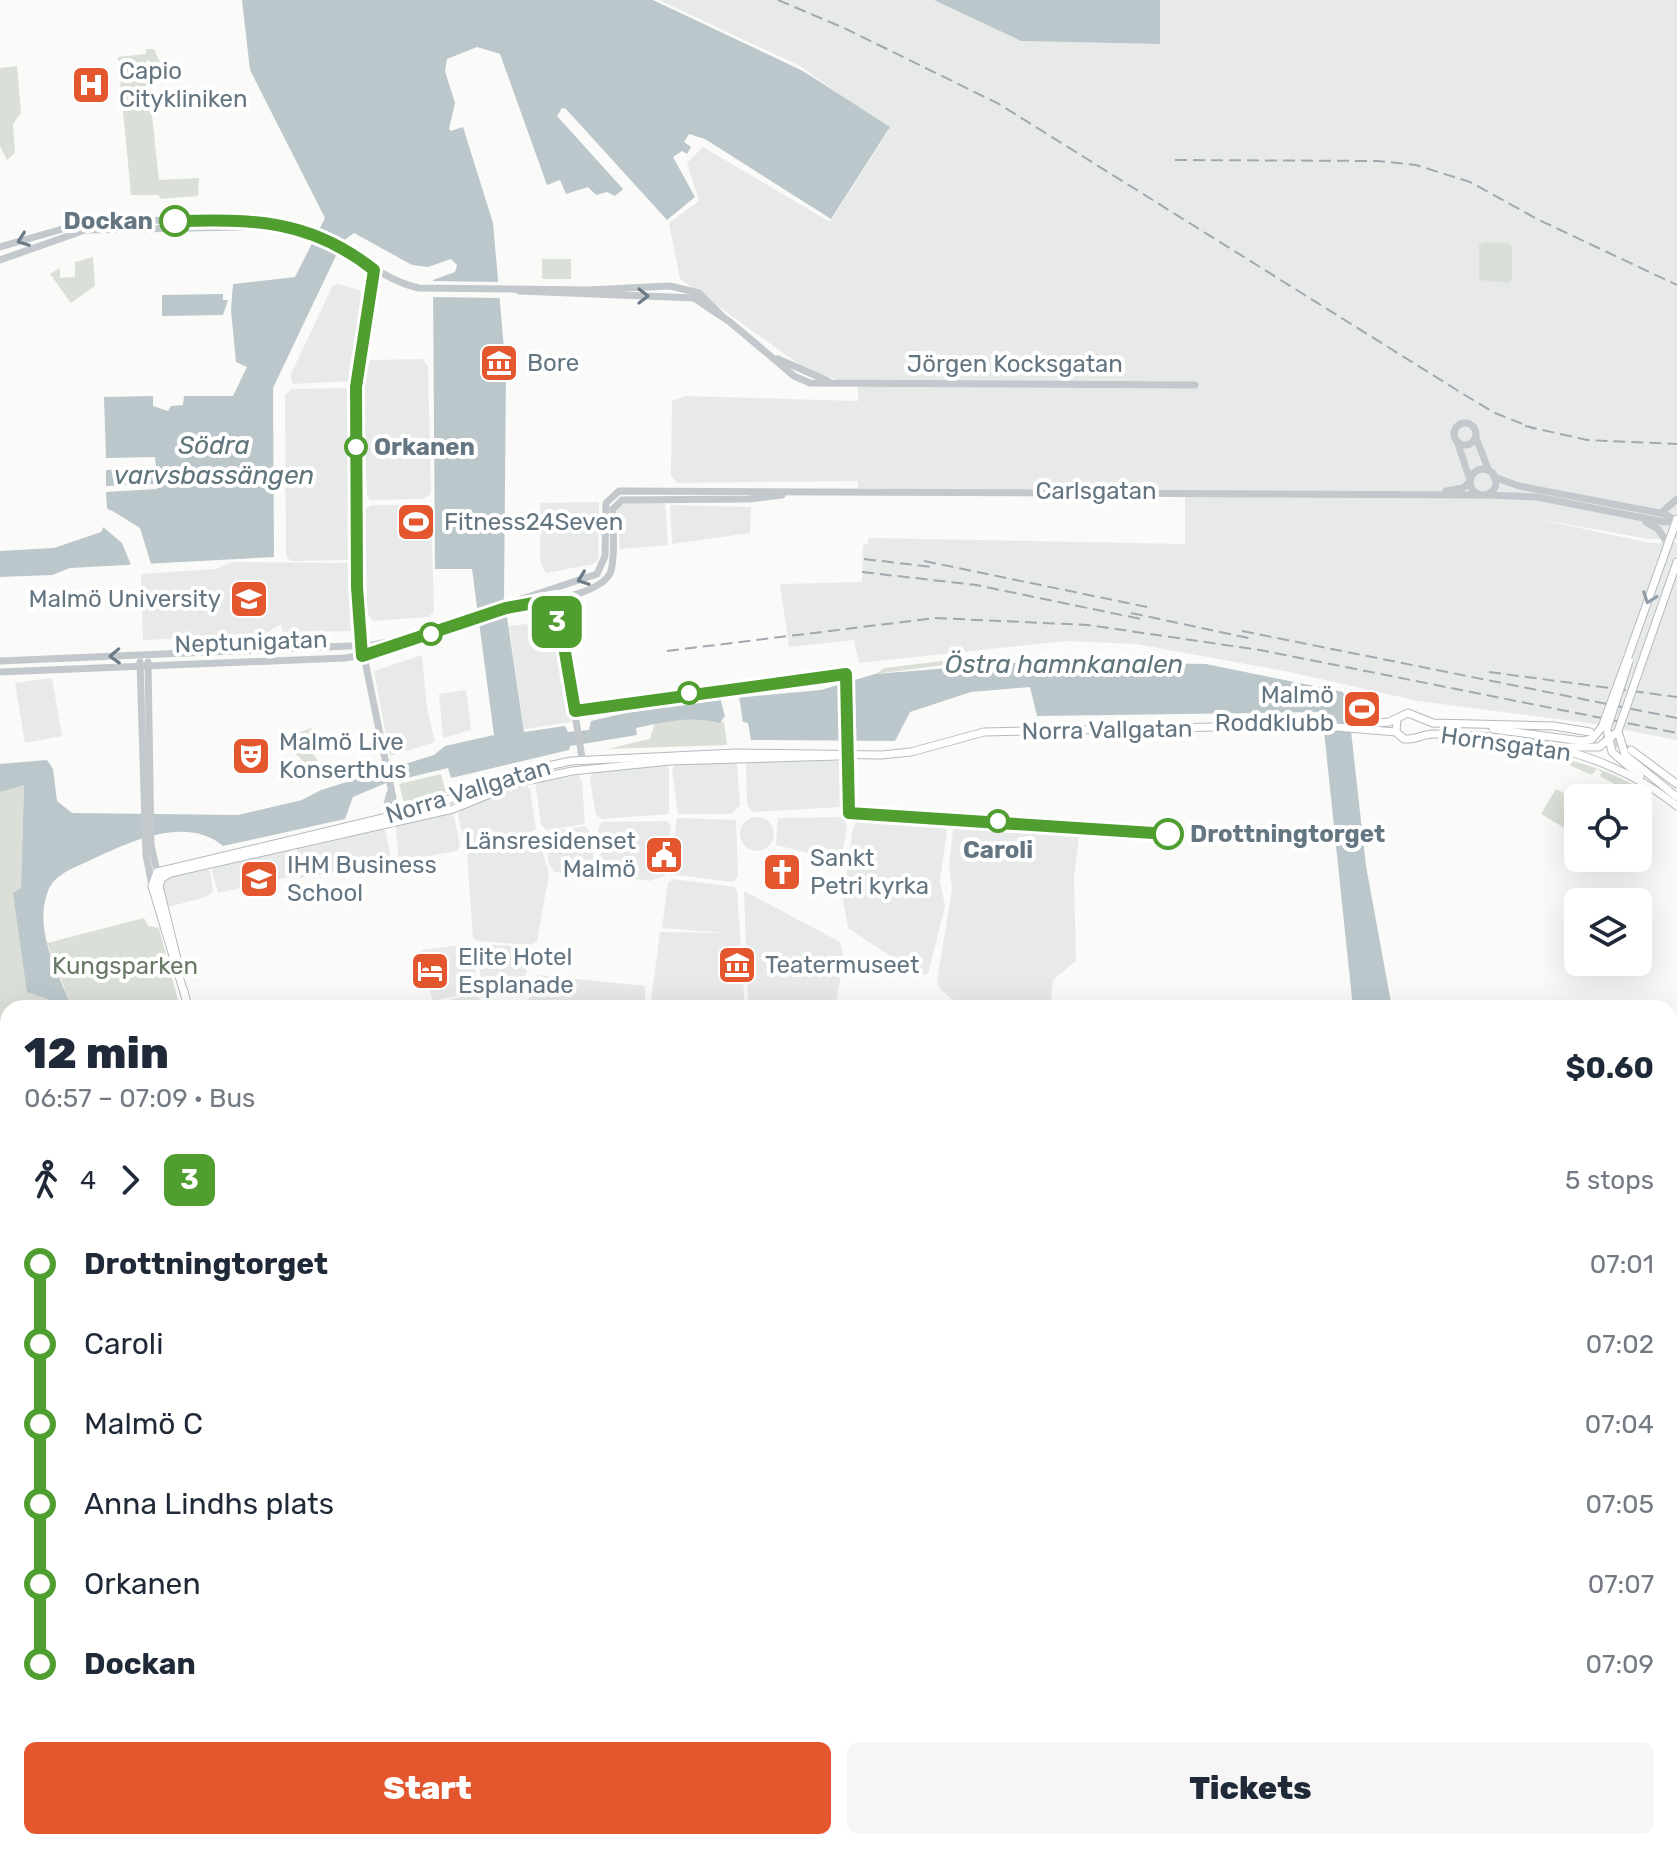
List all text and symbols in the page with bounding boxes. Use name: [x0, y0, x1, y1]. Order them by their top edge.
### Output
place label: Capio Citykliniken: [119, 57, 248, 113]
hospital icon: Capio Citykliniken: [70, 64, 112, 106]
marker: Dockan: [160, 206, 190, 236]
place label: Dockan: [64, 207, 153, 235]
one-way arrow: [17, 230, 31, 247]
one-way arrow: [637, 287, 650, 305]
museum icon: Bore: [478, 342, 520, 384]
place label: Bore: [527, 349, 579, 377]
street label: Jörgen Kocksgatan: [907, 350, 1123, 378]
water label: Södra varvsbassängen: [114, 430, 314, 491]
place label: Orkanen: [374, 433, 475, 461]
marker: Orkanen: [345, 436, 367, 458]
street label: Carlsgatan: [1035, 477, 1157, 505]
sports icon: Fitness24Seven: [395, 501, 437, 543]
place label: Fitness24Seven: [444, 508, 623, 536]
one-way arrow: [577, 570, 591, 586]
school or university icon: Malmö University: [228, 578, 270, 620]
place label: Malmö University: [29, 585, 221, 613]
one-way arrow: [1643, 590, 1659, 604]
line badge: 3: [531, 596, 583, 648]
text: 3: [548, 605, 566, 638]
unlabelled marker: [420, 623, 442, 645]
street label: Neptunigatan: [174, 625, 328, 659]
one-way arrow: [108, 648, 121, 665]
water label: Östra hamnkanalen: [945, 649, 1183, 680]
place label: Malmö Roddklubb: [1215, 681, 1334, 737]
unlabelled marker: [678, 682, 700, 704]
sports icon: Malmö Roddklubb: [1341, 688, 1383, 730]
street label: Norra Vallgatan: [1021, 715, 1193, 745]
street label: Hornsgatan: [1439, 721, 1573, 767]
place label: Malmö Live Konserthus: [279, 728, 407, 784]
theatre icon: Malmö Live Konserthus: [230, 735, 272, 777]
street label: Norra Vallgatan: [382, 753, 554, 829]
map controls: [1564, 784, 1652, 976]
button: locate: [1564, 784, 1652, 872]
marker: Caroli: [987, 810, 1009, 832]
marker: Drottningtorget: [1153, 819, 1183, 849]
place label: Drottningtorget: [1190, 820, 1385, 848]
place label: Länsresidenset Malmö: [465, 827, 636, 883]
public building icon: Länsresidenset Malmö: [643, 834, 685, 876]
place label: Caroli: [963, 836, 1033, 864]
place label: Sankt Petri kyrka: [810, 844, 929, 900]
place label: IHM Business School: [287, 851, 437, 907]
church icon: Sankt Petri kyrka: [761, 851, 803, 893]
school or university icon: IHM Business School: [238, 858, 280, 900]
button: layers: [1564, 888, 1652, 976]
place label: Elite Hotel Esplanade: [458, 943, 574, 999]
museum icon: Teatermuseet: [716, 944, 758, 986]
hotel icon: Elite Hotel Esplanade: [409, 950, 451, 992]
place label: Teatermuseet: [765, 951, 919, 979]
park label: Kungsparken: [52, 952, 198, 980]
text: 12 min: [24, 1027, 169, 1079]
text: $0.60: [1565, 1050, 1654, 1086]
text: 06:57 – 07:09 · Bus: [24, 1083, 255, 1114]
icon: walk: [24, 1158, 68, 1202]
icon: forward: [108, 1158, 152, 1202]
text: 3: [180, 1163, 199, 1196]
text: 4: [80, 1165, 96, 1196]
text: 5 stops: [1565, 1165, 1654, 1196]
text: Drottningtorget: [84, 1246, 328, 1282]
text: 07:01: [1590, 1249, 1654, 1280]
text: Caroli: [84, 1326, 163, 1362]
text: 07:02: [1586, 1329, 1654, 1360]
text: Malmö C: [84, 1406, 203, 1442]
text: 07:04: [1585, 1409, 1654, 1440]
text: Anna Lindhs plats: [84, 1486, 334, 1522]
text: 07:05: [1586, 1489, 1654, 1520]
text: Orkanen: [84, 1566, 201, 1602]
text: 07:07: [1588, 1569, 1654, 1600]
text: Dockan: [84, 1646, 196, 1682]
text: 07:09: [1586, 1649, 1654, 1680]
button: Start: [24, 1742, 831, 1834]
button: Tickets: [847, 1742, 1654, 1834]

